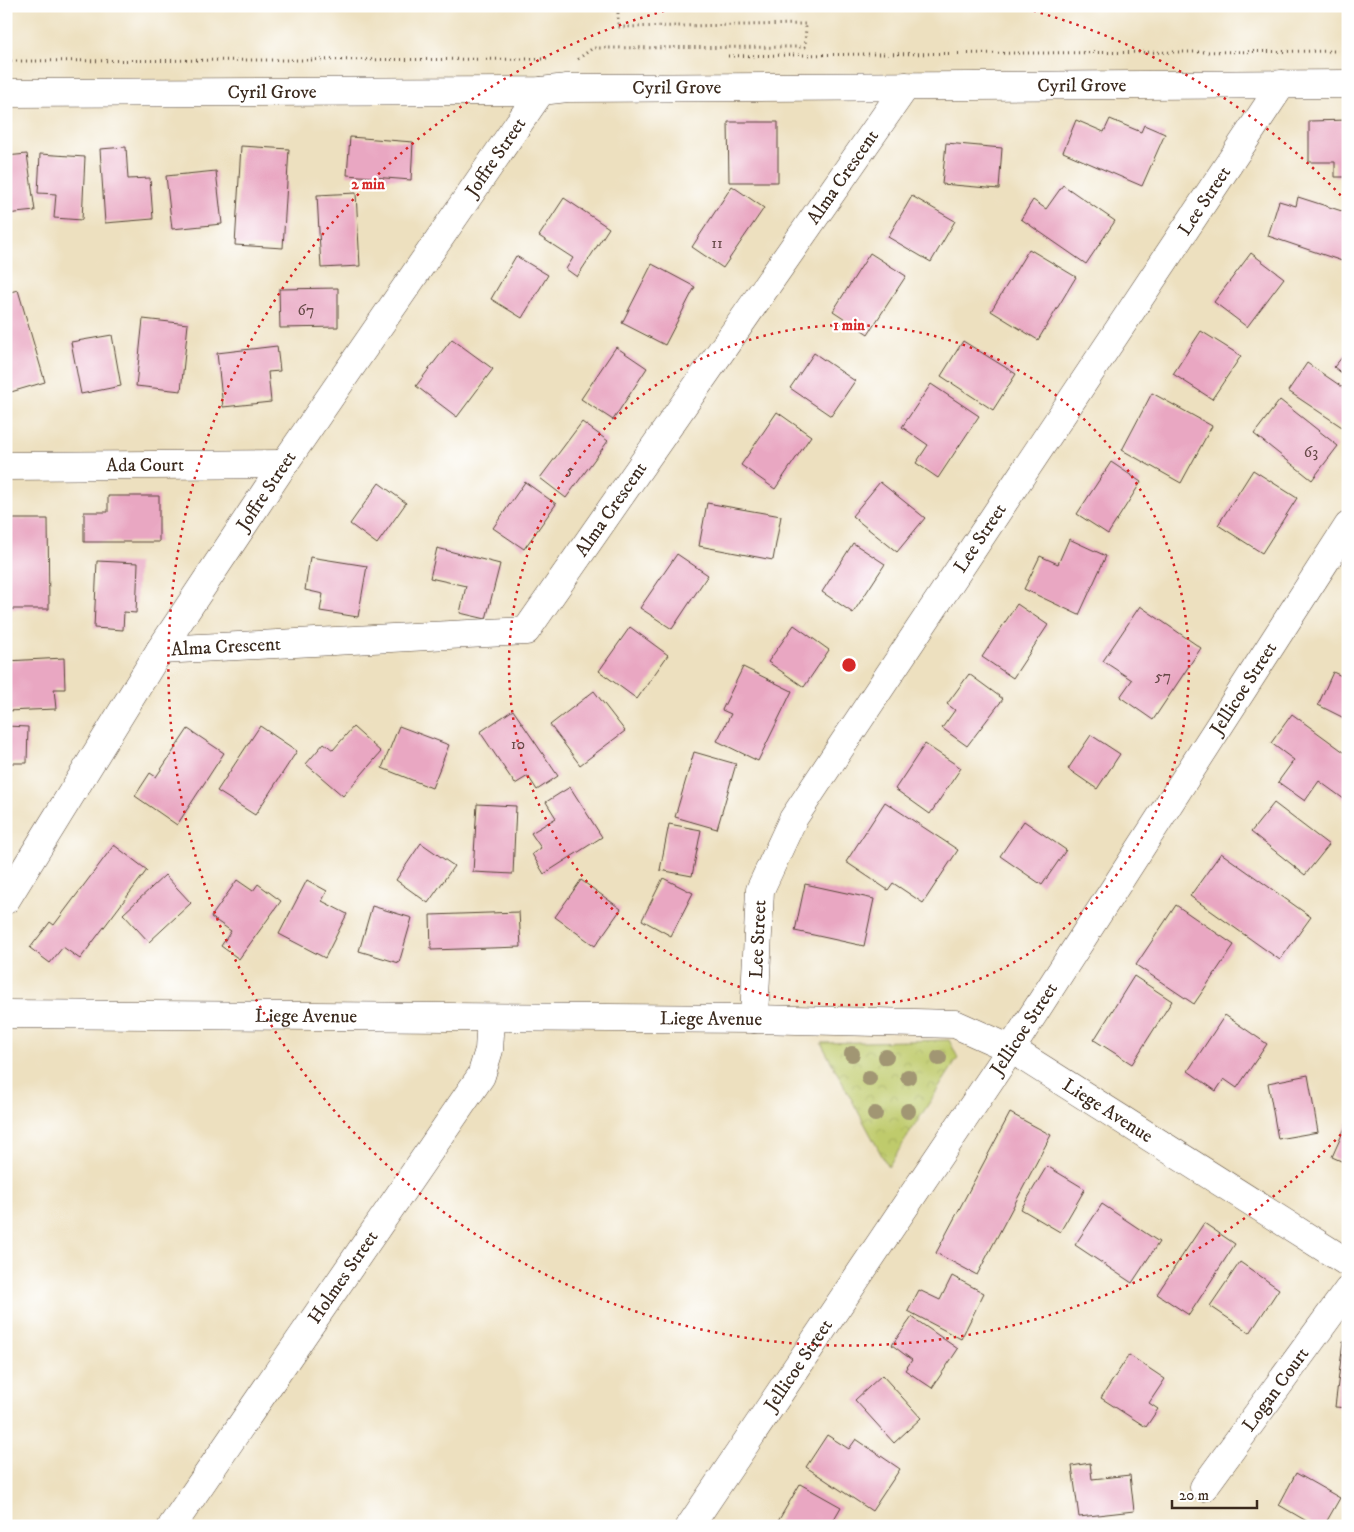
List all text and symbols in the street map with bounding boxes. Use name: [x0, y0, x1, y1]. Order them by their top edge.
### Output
street label: Cyril Grove: [1037, 74, 1127, 97]
street label: Cyril Grove: [632, 76, 722, 99]
street label: Cyril Grove: [227, 80, 317, 104]
street label: Joffre Street: [459, 113, 531, 203]
street label: Alma Crescent: [802, 125, 884, 229]
street label: Lee Street: [1173, 162, 1236, 240]
text: 2 min: [351, 175, 385, 194]
house number: 11: [711, 233, 723, 253]
house number: 67: [298, 300, 314, 320]
text: 1 min: [833, 316, 865, 335]
house number: 63: [1304, 442, 1318, 462]
street label: Joffre Street: [230, 446, 301, 537]
street label: Ada Court: [106, 453, 184, 477]
street label: Alma Crescent: [570, 457, 652, 561]
house number: 5: [566, 460, 574, 480]
street label: Lee Street: [949, 499, 1011, 577]
street label: Alma Crescent: [170, 632, 281, 661]
street label: Jellicoe Street: [1204, 638, 1282, 741]
centre of rings: [840, 656, 858, 674]
house number: 57: [1155, 666, 1171, 686]
house number: 10: [511, 734, 525, 754]
street label: Lee Street: [744, 899, 771, 979]
street label: Jellicoe Street: [984, 978, 1062, 1081]
street label: Liege Avenue: [255, 1004, 357, 1028]
street label: Liege Avenue: [660, 1007, 763, 1031]
street label: Liege Avenue: [1058, 1073, 1157, 1148]
street label: Holmes Street: [303, 1226, 383, 1328]
street label: Jellicoe Street: [758, 1315, 837, 1417]
street label: Logan Court: [1237, 1343, 1314, 1436]
scale bar: [1172, 1477, 1256, 1509]
text: 20 m: [1179, 1486, 1209, 1505]

